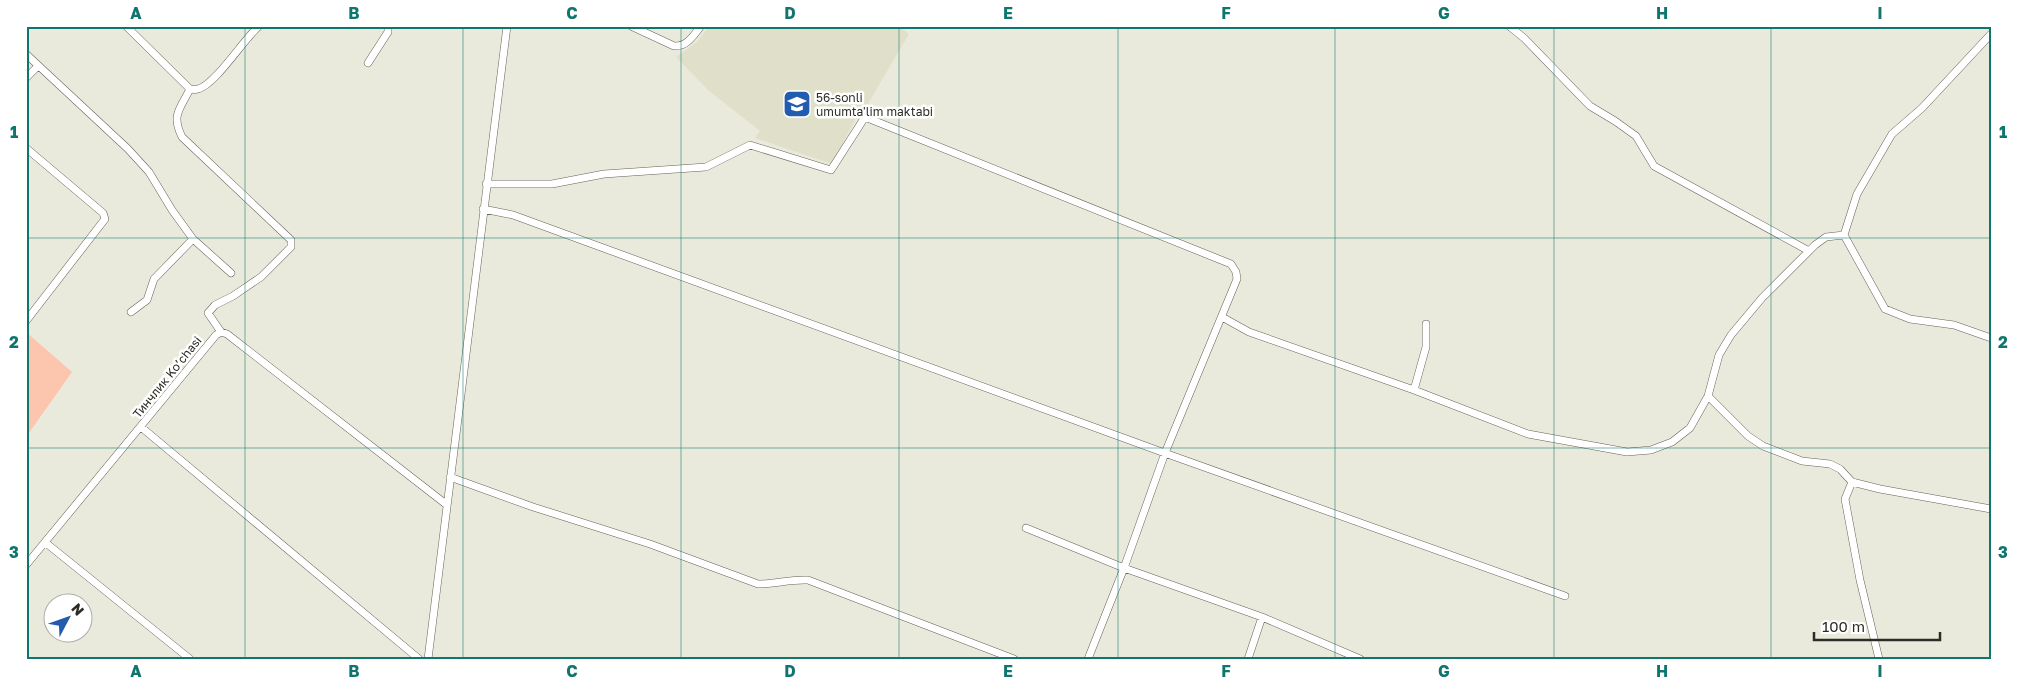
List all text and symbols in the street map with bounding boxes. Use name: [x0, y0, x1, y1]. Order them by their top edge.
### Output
text: A: [130, 3, 142, 23]
text: B: [348, 3, 360, 23]
text: C: [566, 3, 578, 23]
text: D: [784, 3, 796, 23]
text: E: [1003, 3, 1013, 23]
text: F: [1221, 3, 1231, 23]
text: G: [1438, 3, 1450, 23]
text: H: [1656, 3, 1668, 23]
text: I: [1877, 3, 1883, 23]
school or university icon: 56-sonli umumta'lim maktabi: [782, 89, 812, 119]
place label: 56-sonli umumta'lim maktabi: [816, 90, 933, 119]
text: 1: [10, 122, 18, 142]
text: 1: [1999, 122, 2007, 142]
text: 2: [9, 332, 19, 352]
text: 2: [1998, 332, 2008, 352]
street label: Тинчлик Ko’chasi: [129, 333, 205, 421]
text: 3: [9, 542, 19, 562]
text: 3: [1998, 542, 2008, 562]
north arrow: [42, 592, 92, 642]
text: N: [68, 600, 88, 619]
scale bar: [1814, 610, 1941, 642]
text: 100 m: [1822, 617, 1865, 635]
text: A: [130, 661, 142, 681]
text: B: [348, 661, 360, 681]
text: C: [566, 661, 578, 681]
text: D: [784, 661, 796, 681]
text: E: [1003, 661, 1013, 681]
text: F: [1221, 661, 1231, 681]
text: G: [1438, 661, 1450, 681]
text: H: [1656, 661, 1668, 681]
text: I: [1877, 661, 1883, 681]

